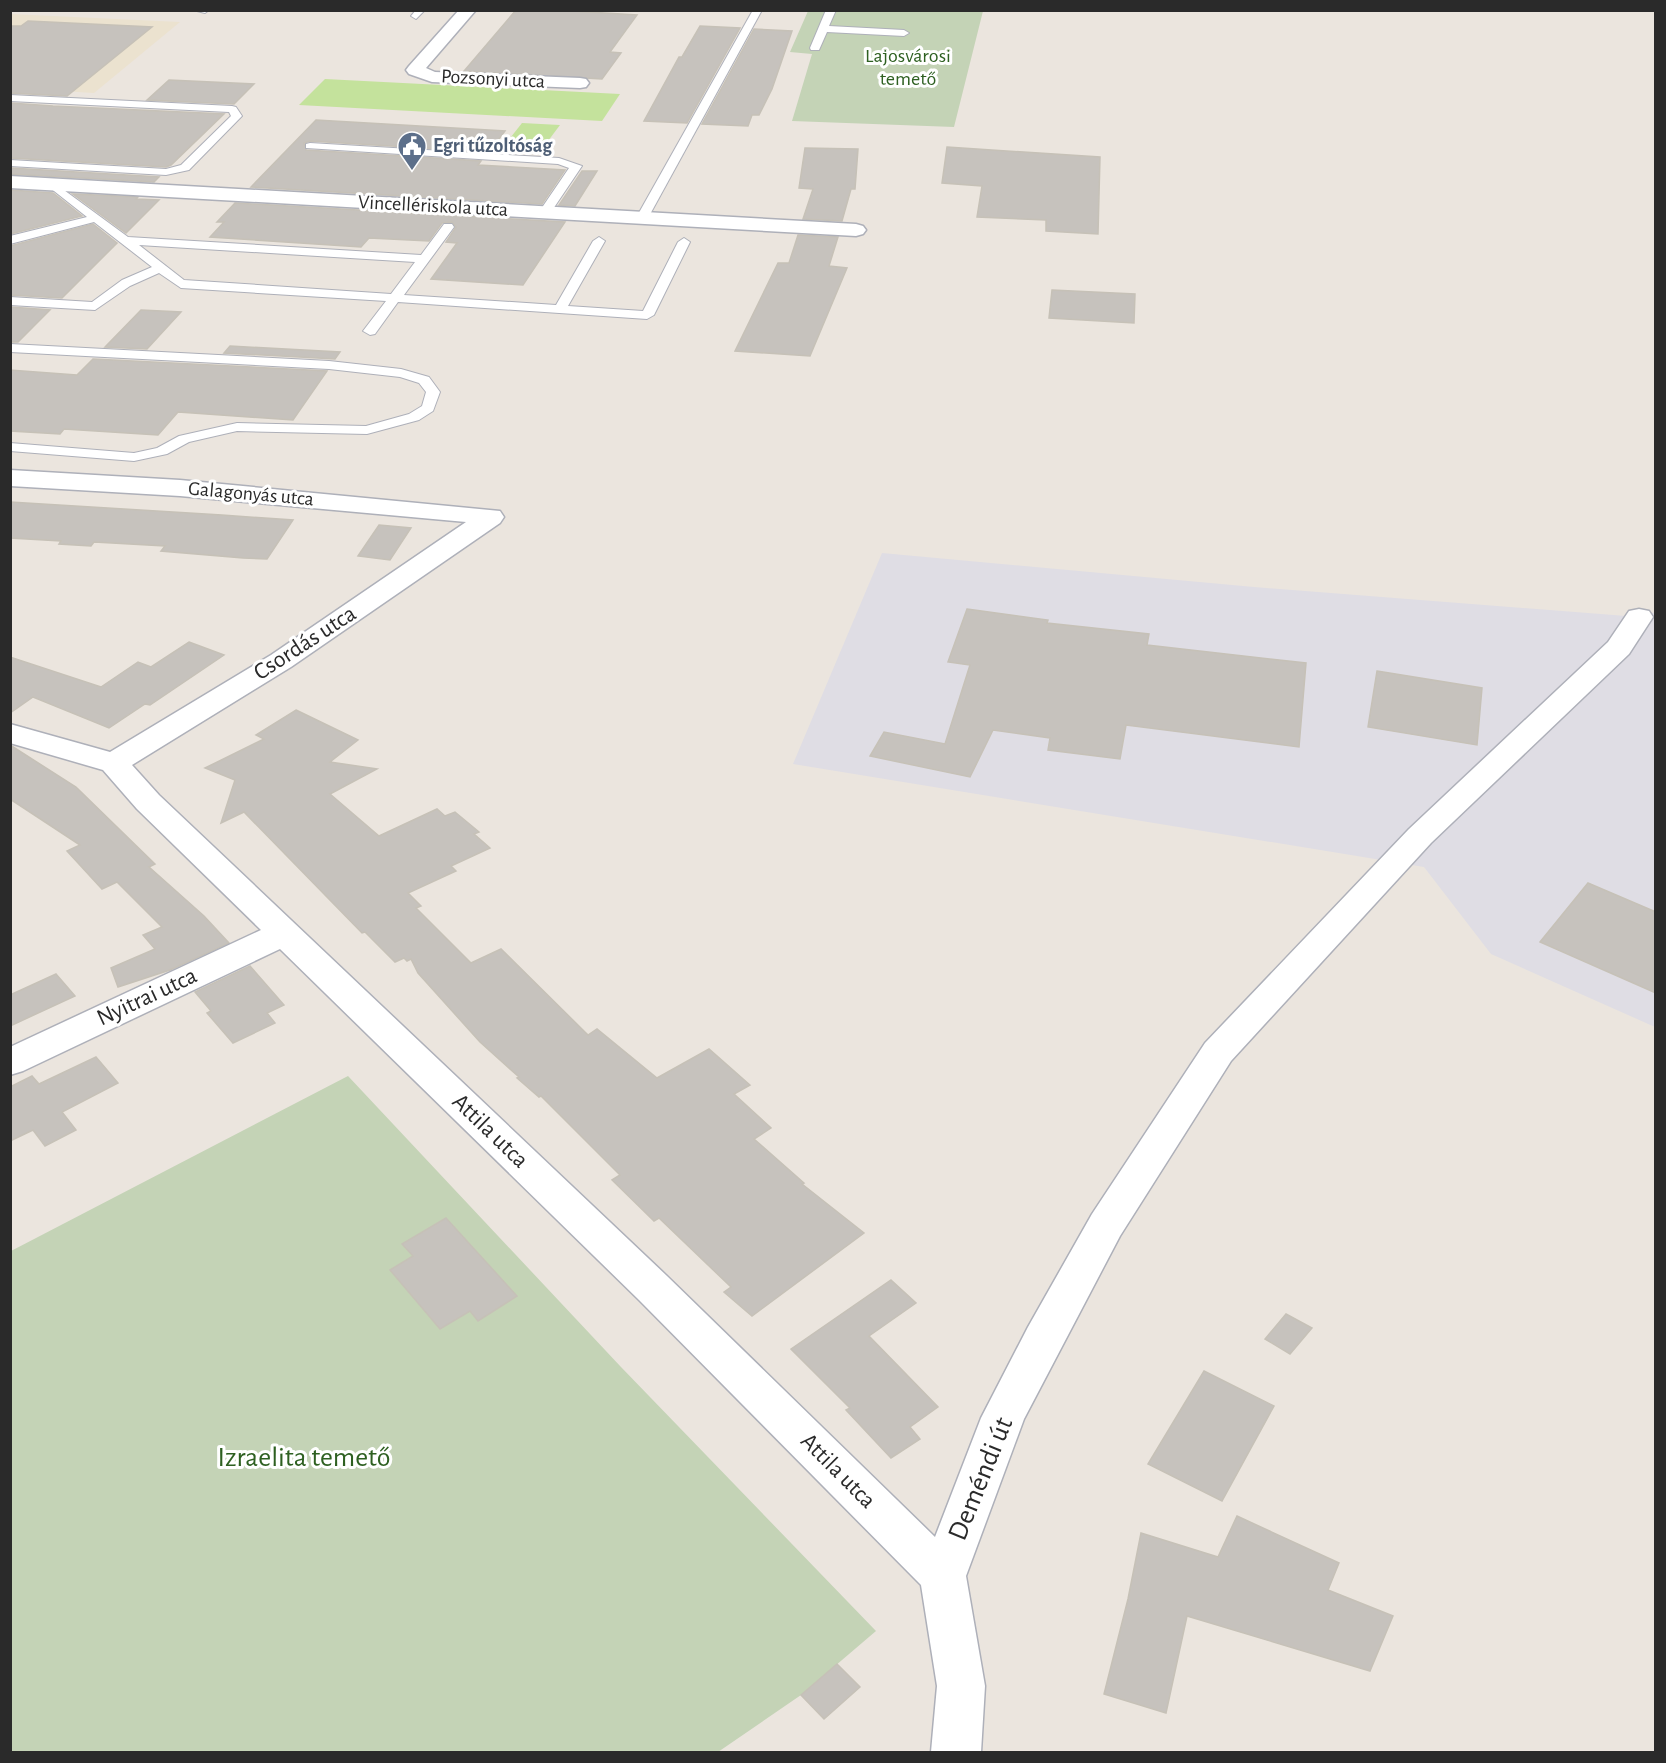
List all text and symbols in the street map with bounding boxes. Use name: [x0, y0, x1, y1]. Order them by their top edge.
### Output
park label: Lajosvárosi temető: [865, 46, 951, 89]
street label: Pozsonyi utca: [441, 66, 545, 92]
public building icon: Egri tűzoltóság: [396, 130, 428, 172]
place label: Egri tűzoltóság: [433, 136, 553, 156]
street label: Vincellériskola utca: [357, 192, 509, 220]
street label: Galagonyás utca: [188, 479, 314, 509]
street label: Csordás utca: [250, 601, 360, 685]
street label: Nyitrai utca: [93, 963, 201, 1031]
street label: Attila utca: [447, 1089, 533, 1173]
street label: Deméndi út: [944, 1413, 1018, 1544]
street label: Attila utca: [796, 1429, 880, 1513]
park label: Izraelita temető: [218, 1444, 390, 1472]

